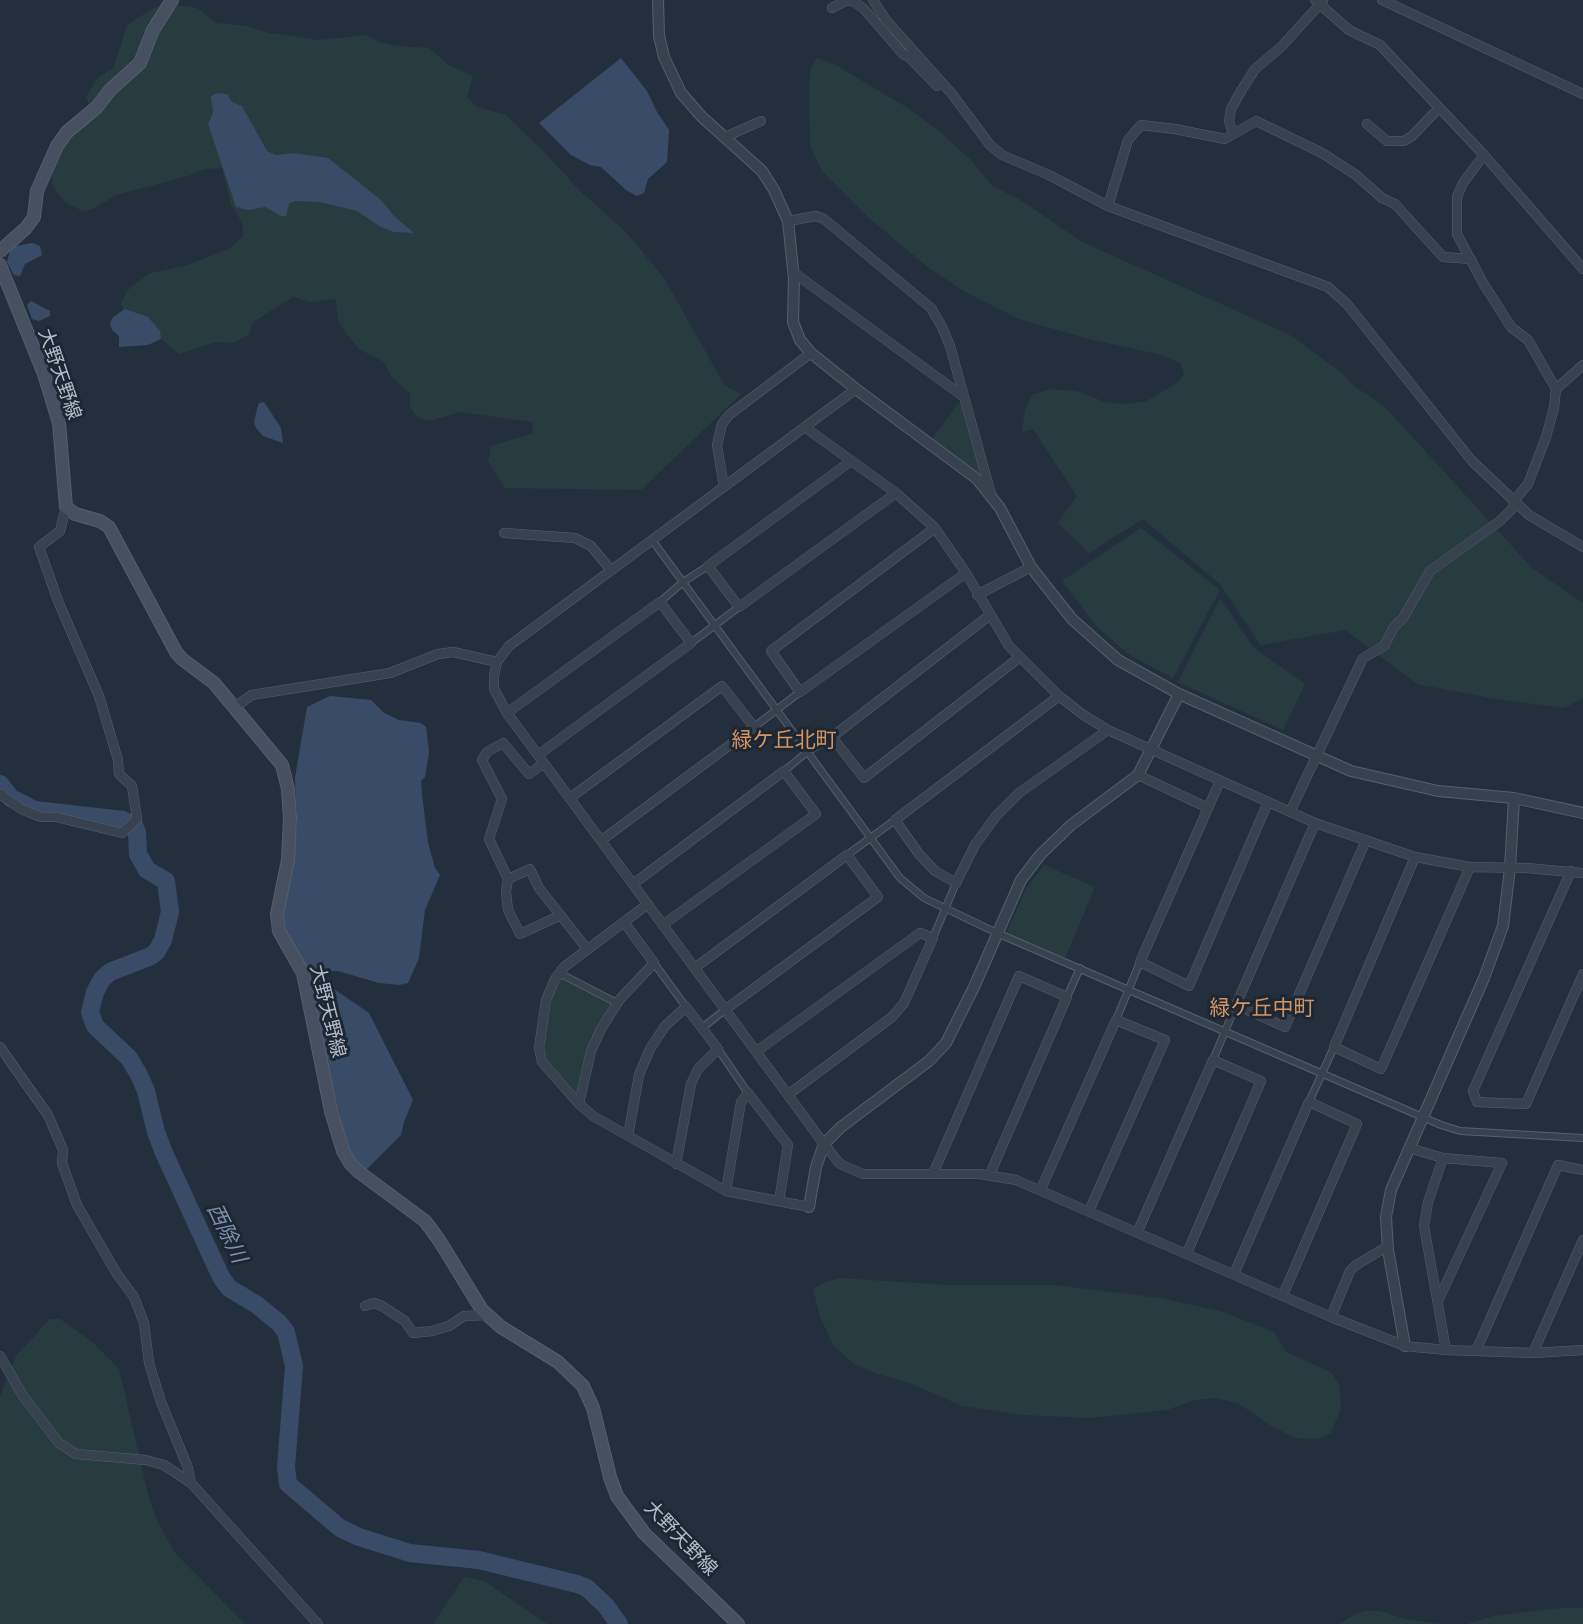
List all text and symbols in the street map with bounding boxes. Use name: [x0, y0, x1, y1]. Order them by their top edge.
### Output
street label: 大野天野線: [34, 325, 86, 423]
district label: 緑ケ丘北町: [732, 727, 836, 753]
street label: 大野天野線: [305, 962, 351, 1060]
district label: 緑ケ丘中町: [1210, 995, 1314, 1021]
water label: 西除川: [202, 1199, 252, 1267]
street label: 大野天野線: [640, 1496, 722, 1580]

